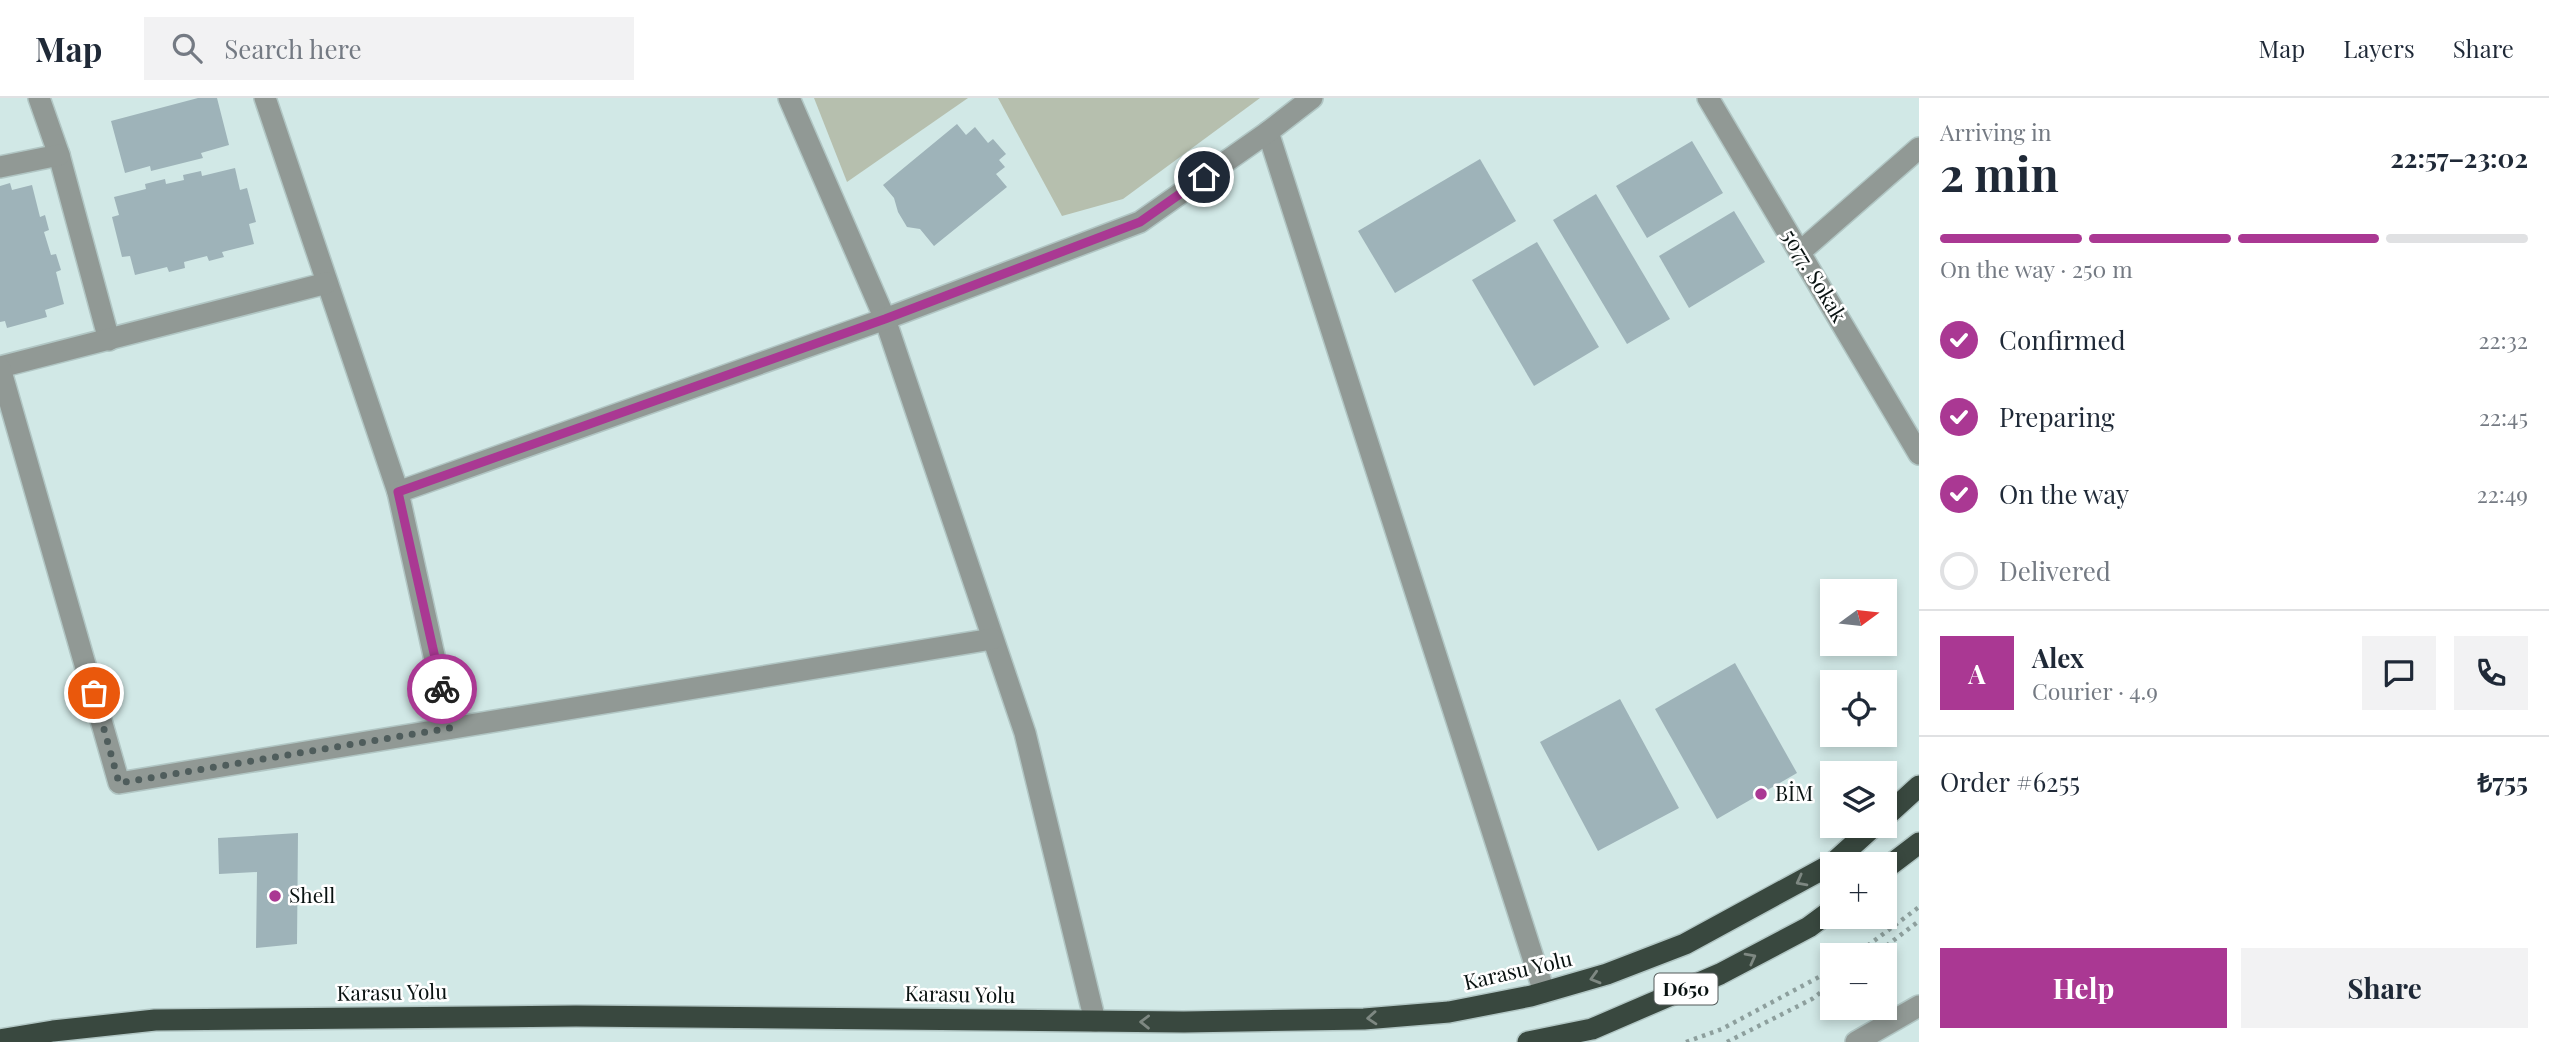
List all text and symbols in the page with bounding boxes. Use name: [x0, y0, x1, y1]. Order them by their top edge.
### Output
search box: [144, 17, 634, 80]
text: Map: [35, 26, 102, 70]
icon: search: [168, 29, 206, 67]
text: Search here: [224, 31, 362, 66]
text: Map: [2259, 32, 2305, 64]
text: Layers: [2343, 32, 2415, 64]
text: Share: [2453, 32, 2514, 64]
text: Arriving in: [1940, 116, 2052, 147]
text: 22:57–23:02: [2390, 140, 2528, 175]
text: 2 min: [1940, 142, 2059, 204]
pin: [1174, 147, 1234, 207]
icon: home: [1185, 158, 1223, 196]
street label: 5077. Sokak: [1777, 223, 1855, 327]
text: On the way · 250 m: [1940, 253, 2133, 284]
icon: check: [1940, 321, 1978, 359]
text: Confirmed: [1999, 322, 2126, 357]
text: 22:32: [2478, 324, 2528, 355]
icon: check: [1940, 398, 1978, 436]
text: Preparing: [1999, 399, 2115, 434]
text: 22:45: [2479, 401, 2528, 432]
icon: check: [1940, 475, 1978, 513]
text: On the way: [1999, 476, 2129, 511]
text: 22:49: [2477, 478, 2528, 509]
text: Delivered: [1999, 553, 2111, 588]
north arrow: [1820, 579, 1897, 656]
map controls: [1820, 579, 1897, 1020]
button: chat: [2362, 636, 2436, 710]
button: phone: [2454, 636, 2528, 710]
text: Alex: [2032, 640, 2084, 675]
courier: [407, 654, 477, 724]
text: A: [1968, 656, 1986, 691]
pin: [64, 663, 124, 723]
icon: bike: [423, 670, 461, 708]
button: locate: [1820, 670, 1897, 747]
icon: bag: [75, 674, 113, 712]
text: Courier · 4.9: [2032, 675, 2158, 706]
button: layers: [1820, 761, 1897, 838]
text: Order #6255: [1940, 764, 2080, 799]
text: ₺755: [2477, 764, 2528, 799]
place label: BİM: [1775, 778, 1813, 806]
marker: BİM: [1753, 786, 1769, 802]
button: +: [1820, 852, 1897, 929]
one-way arrow: [1795, 873, 1808, 886]
place label: Shell: [289, 880, 335, 908]
marker: Shell: [267, 888, 283, 904]
street label: Karasu Yolu: [1460, 943, 1575, 995]
button: −: [1820, 943, 1897, 1020]
button: Help: [1940, 948, 2227, 1028]
button: Share: [2241, 948, 2528, 1028]
one-way arrow: [1744, 952, 1756, 966]
one-way arrow: [1589, 969, 1601, 984]
road number: D650: [1654, 974, 1718, 1004]
street label: Karasu Yolu: [336, 976, 448, 1006]
street label: Karasu Yolu: [904, 978, 1016, 1008]
one-way arrow: [1366, 1010, 1377, 1025]
one-way arrow: [1139, 1014, 1149, 1030]

